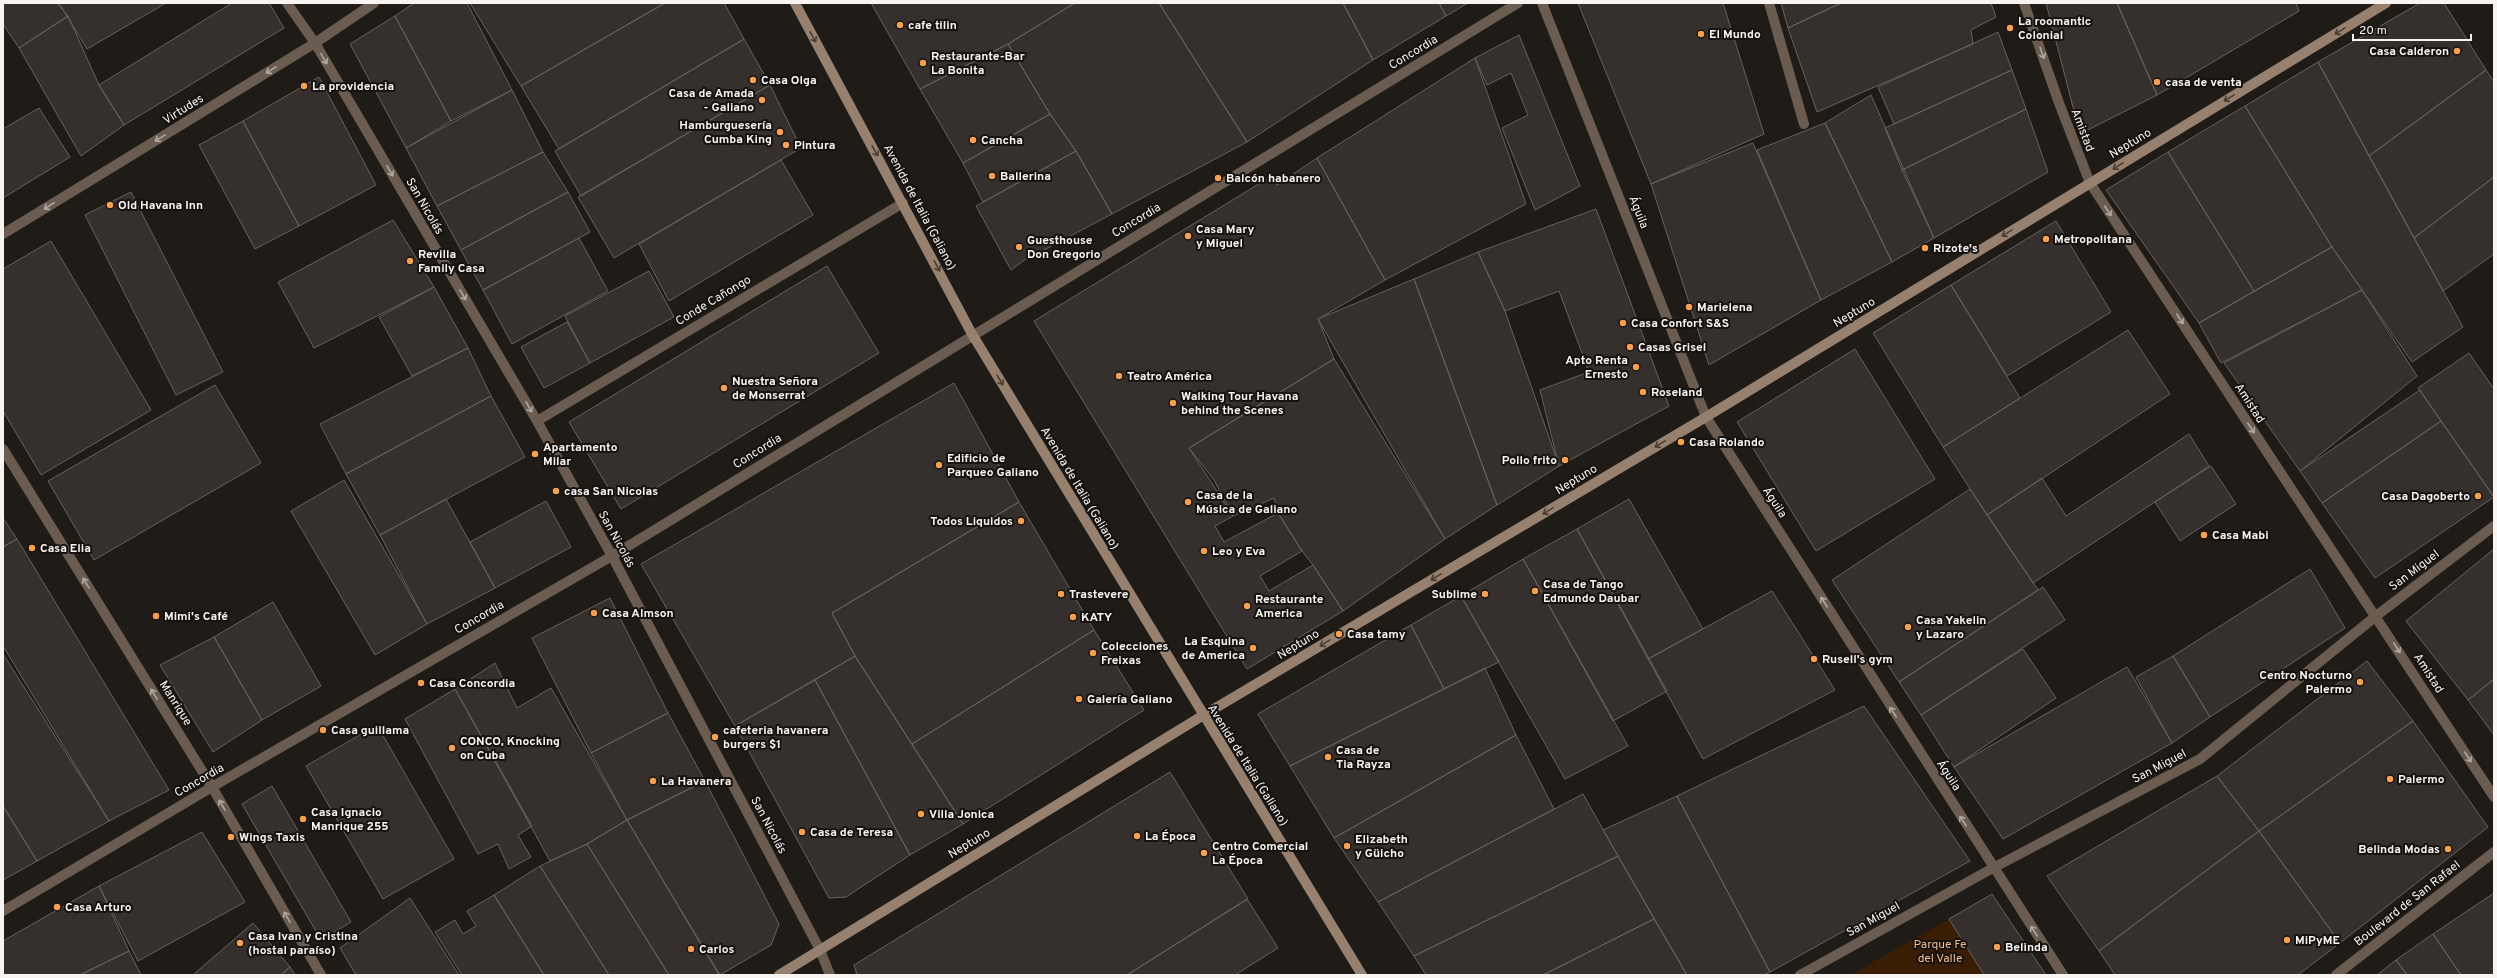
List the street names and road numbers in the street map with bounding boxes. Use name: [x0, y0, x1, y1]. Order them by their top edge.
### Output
street label: Concordia: [1386, 32, 1441, 74]
street label: Virtudes: [160, 91, 207, 129]
street label: Amistad: [2067, 107, 2098, 154]
street label: Neptuno: [2106, 125, 2155, 163]
street label: Avenida de Italia (Galiano): [879, 142, 959, 273]
street label: San Nicolás: [402, 175, 447, 238]
street label: Águila: [1624, 194, 1652, 231]
street label: Concordia: [1109, 200, 1164, 242]
street label: Conde Cañongo: [673, 272, 754, 330]
street label: Neptuno: [1830, 294, 1879, 332]
street label: Amistad: [2230, 381, 2268, 427]
street label: Avenida de Italia (Galiano): [1036, 424, 1122, 553]
street label: Concordia: [730, 431, 785, 473]
street label: Neptuno: [1552, 461, 1601, 499]
street label: Águila: [1758, 484, 1790, 521]
street label: San Nicolás: [594, 508, 638, 571]
street label: San Miguel: [2386, 547, 2443, 595]
street label: Concordia: [452, 597, 507, 638]
street label: Neptuno: [1274, 626, 1323, 664]
street label: Amistad: [2409, 651, 2447, 697]
street label: Manrique: [155, 678, 195, 729]
street label: Avenida de Italia (Galiano): [1203, 702, 1291, 829]
street label: San Miguel: [2130, 746, 2189, 788]
street label: Águila: [1932, 757, 1964, 794]
street label: Concordia: [172, 760, 227, 801]
street label: San Nicolás: [746, 794, 790, 857]
street label: Neptuno: [945, 825, 994, 863]
street label: Boulevard de San Rafael: [2351, 857, 2464, 950]
street label: San Miguel: [1844, 899, 1903, 941]

